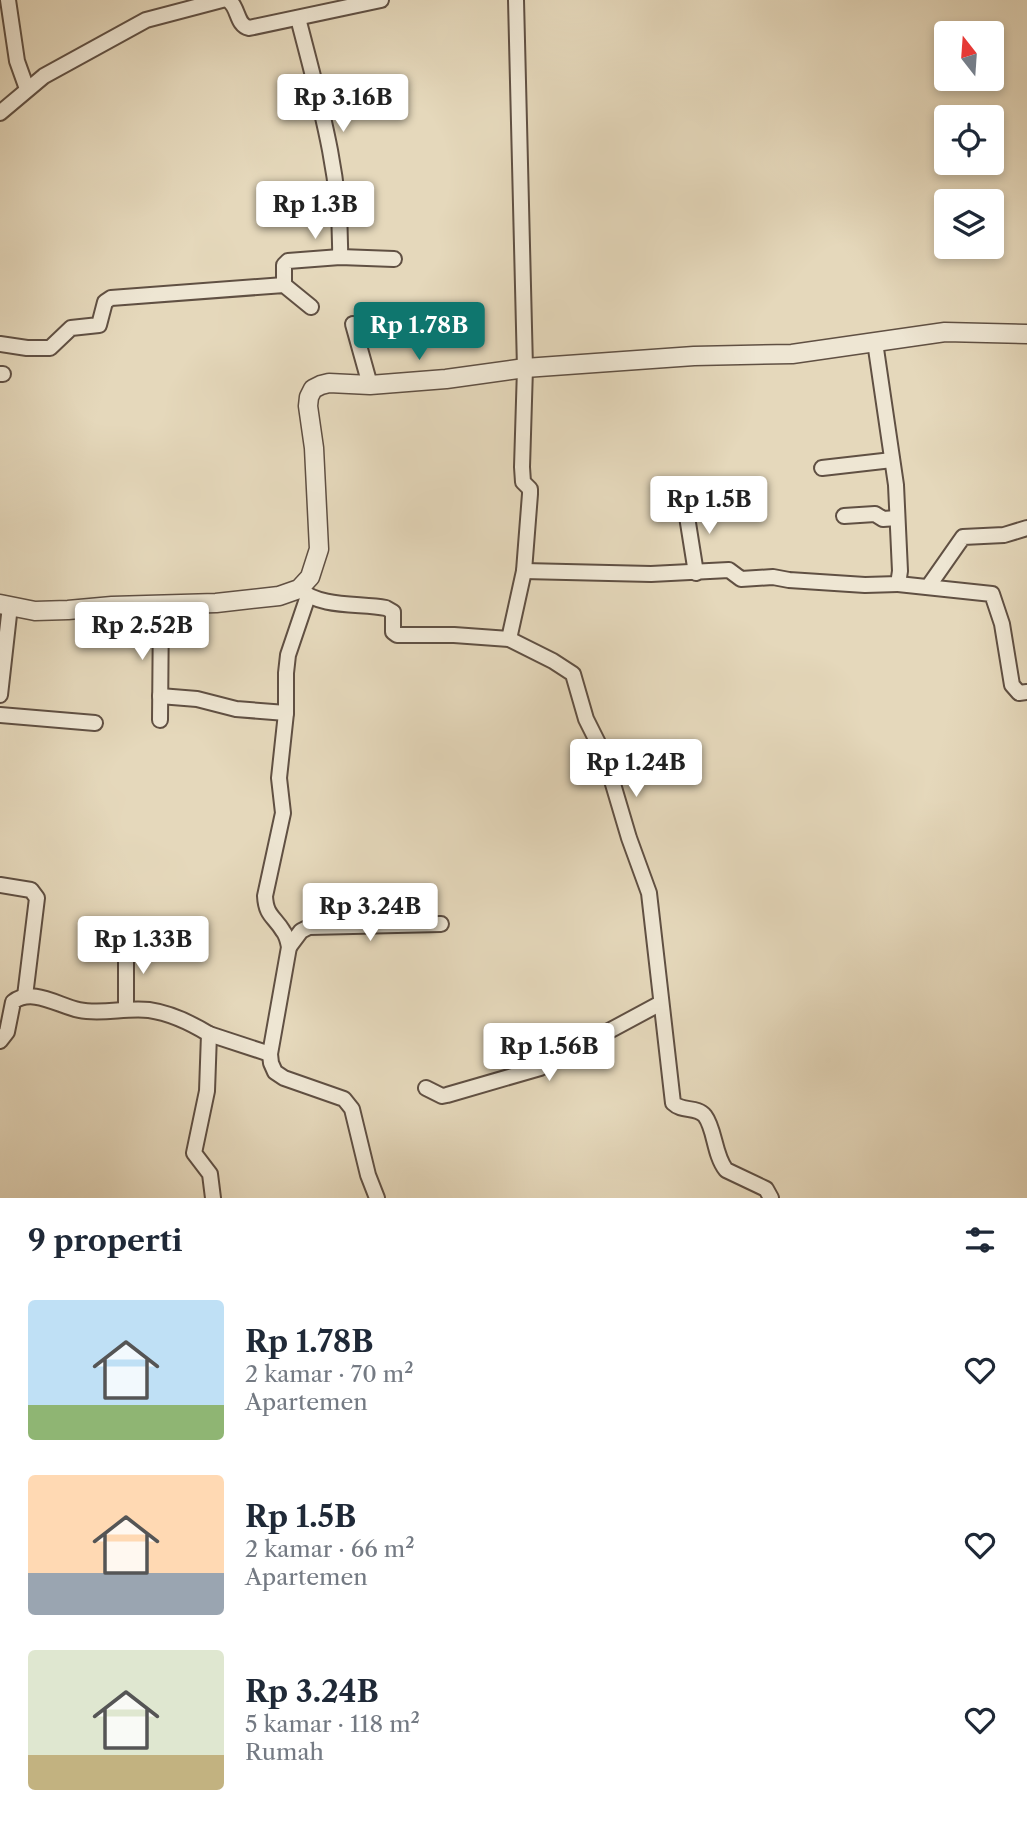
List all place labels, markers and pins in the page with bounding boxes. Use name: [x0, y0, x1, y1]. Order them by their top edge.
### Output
pin: Rp 3.16B: [271, 74, 415, 134]
pin: Rp 1.3B: [250, 182, 380, 241]
pin: Rp 1.78B: [347, 302, 491, 362]
pin: Rp 1.5B: [644, 476, 774, 536]
pin: Rp 2.52B: [70, 602, 214, 662]
pin: Rp 1.24B: [564, 740, 708, 799]
pin: Rp 3.24B: [298, 884, 442, 943]
pin: Rp 1.33B: [71, 916, 215, 976]
pin: Rp 1.56B: [477, 1024, 621, 1083]

